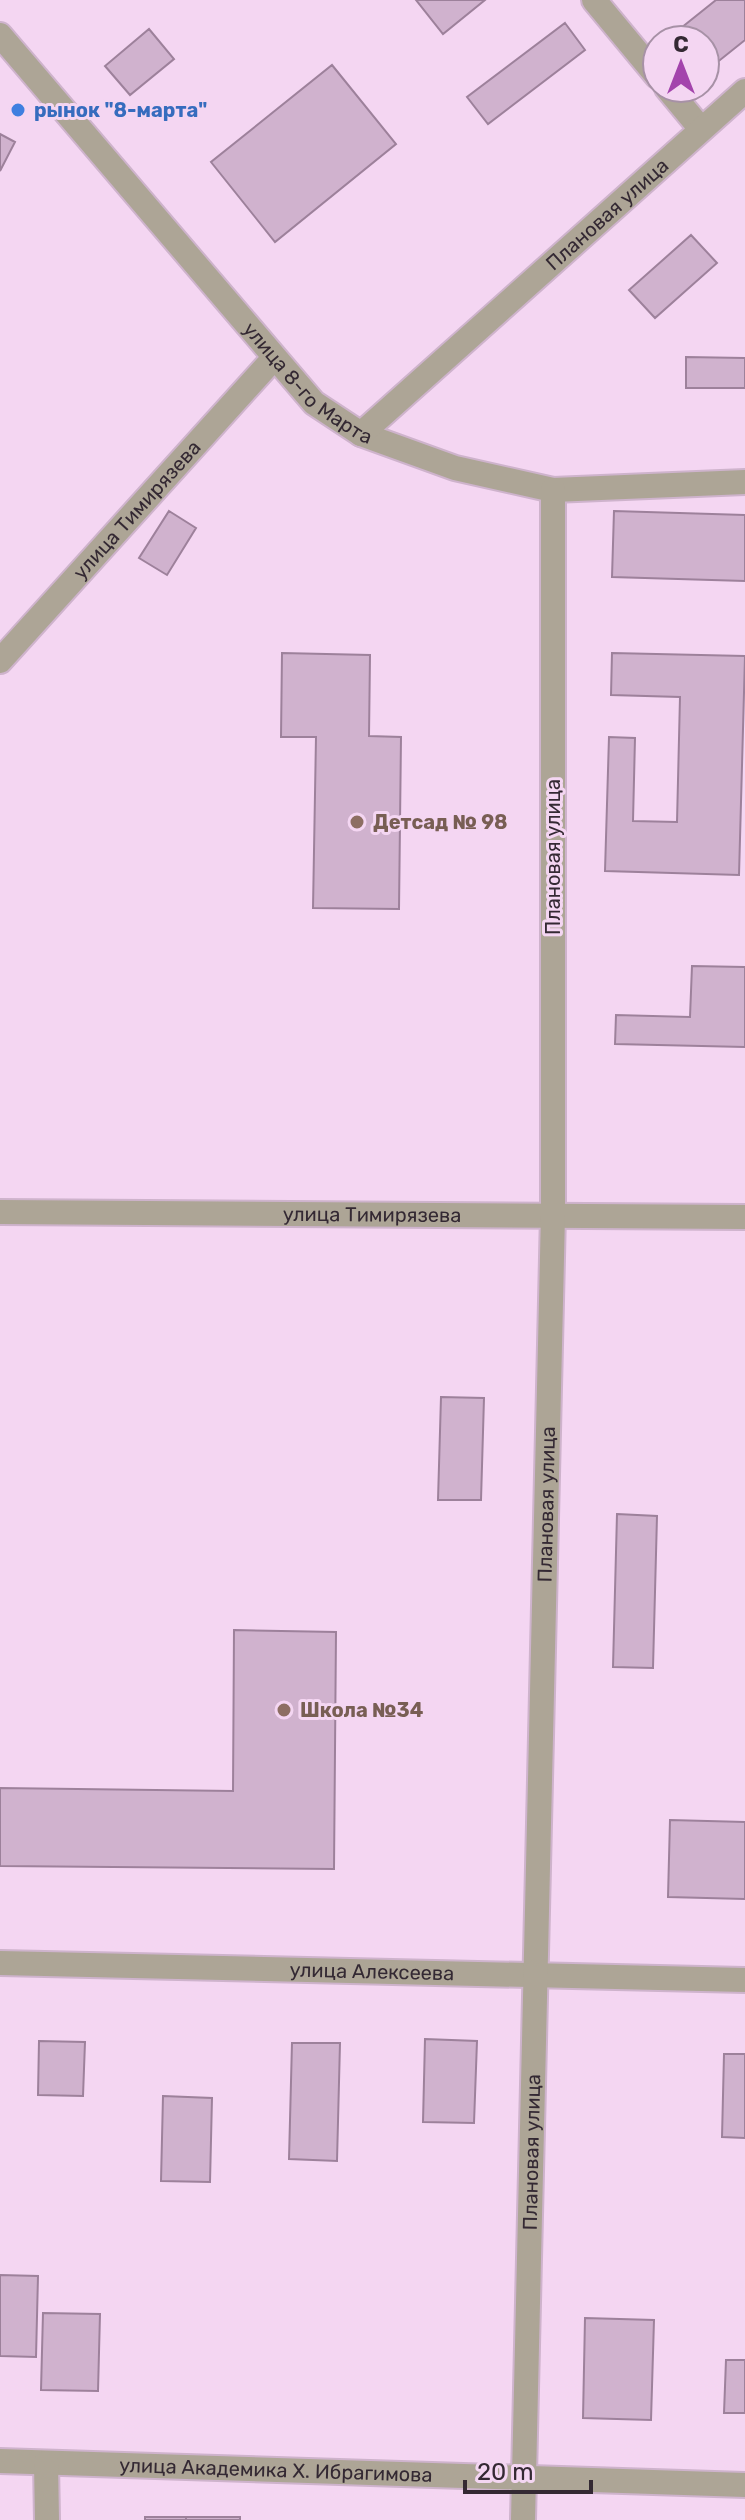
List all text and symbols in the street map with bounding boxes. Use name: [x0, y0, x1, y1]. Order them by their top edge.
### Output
north arrow: [641, 24, 721, 104]
text: С: [673, 31, 689, 58]
place label: рынок "8-марта": [34, 98, 207, 122]
marker: рынок "8-марта": [9, 101, 27, 119]
street label: Плановая улица: [541, 153, 673, 275]
street label: улица 8-го Марта: [238, 317, 375, 449]
street label: улица Тимирязева: [68, 435, 206, 584]
street label: Плановая улица: [541, 779, 565, 935]
place label: Детсад № 98: [373, 810, 508, 834]
marker: Детсад № 98: [348, 813, 366, 831]
street label: улица Тимирязева: [283, 1202, 461, 1227]
street label: Плановая улица: [533, 1426, 560, 1583]
place label: Школа №34: [300, 1698, 424, 1722]
marker: Школа №34: [275, 1701, 293, 1719]
street label: улица Алексеева: [289, 1958, 454, 1985]
street label: Плановая улица: [518, 2074, 545, 2230]
scale bar: [465, 2444, 591, 2494]
street label: улица Академика Х. Ибрагимова: [119, 2453, 433, 2487]
text: 20 m: [477, 2458, 534, 2486]

